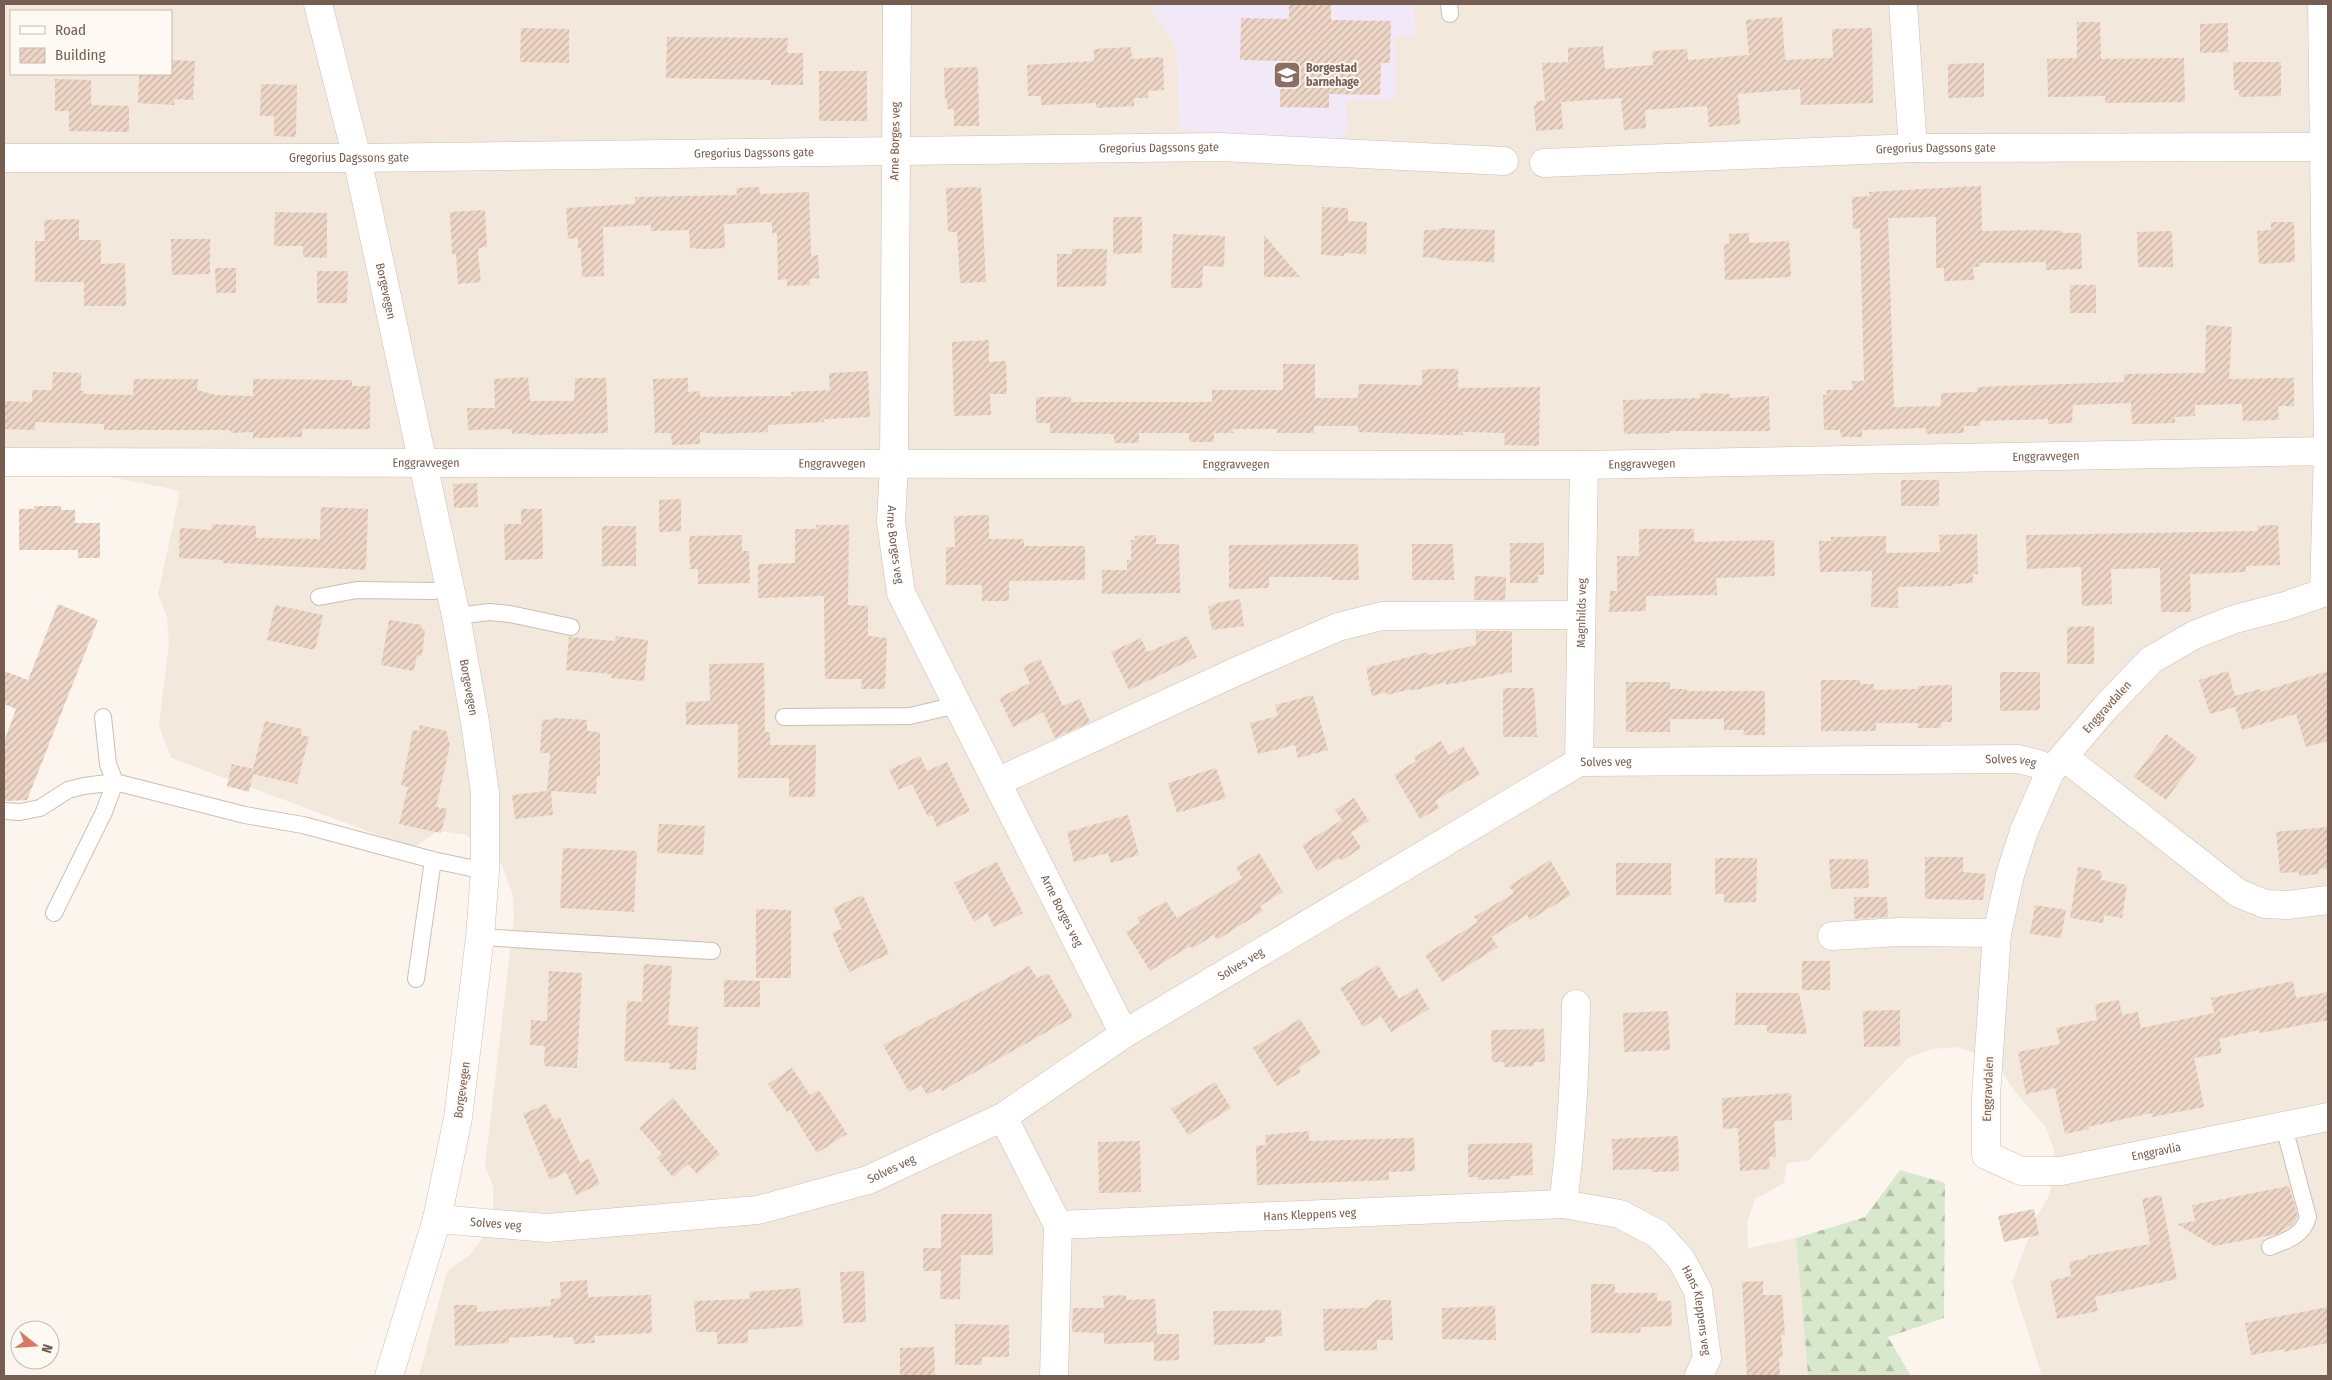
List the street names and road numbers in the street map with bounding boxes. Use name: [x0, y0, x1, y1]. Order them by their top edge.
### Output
street label: Arne Borges veg: [887, 101, 903, 180]
street label: Gregorius Dagssons gate: [1099, 140, 1219, 156]
street label: Gregorius Dagssons gate: [1876, 141, 1996, 157]
street label: Gregorius Dagssons gate: [694, 145, 814, 161]
street label: Gregorius Dagssons gate: [289, 150, 409, 165]
street label: Borgevegen: [373, 262, 399, 321]
street label: Enggravvegen: [2012, 449, 2080, 464]
street label: Enggravvegen: [393, 456, 459, 470]
street label: Enggravvegen: [1608, 456, 1676, 472]
street label: Enggravvegen: [799, 457, 865, 471]
street label: Enggravvegen: [1203, 457, 1269, 471]
street label: Arne Borges veg: [884, 505, 907, 585]
street label: Magnhilds veg: [1574, 578, 1589, 648]
street label: Borgevegen: [457, 658, 481, 717]
street label: Enggravdalen: [2080, 678, 2134, 736]
street label: Solves veg: [1985, 752, 2038, 770]
street label: Solves veg: [1580, 755, 1632, 769]
street label: Arne Borges veg: [1038, 873, 1086, 949]
street label: Solves veg: [1215, 945, 1267, 983]
street label: Enggravdalen: [1980, 1056, 1996, 1122]
street label: Borgevegen: [451, 1061, 473, 1119]
street label: Enggravlia: [2130, 1140, 2182, 1164]
street label: Solves veg: [865, 1152, 918, 1186]
street label: Hans Kleppens veg: [1263, 1206, 1357, 1223]
street label: Solves veg: [470, 1215, 522, 1233]
street label: Hans Kleppens veg: [1679, 1263, 1714, 1357]

